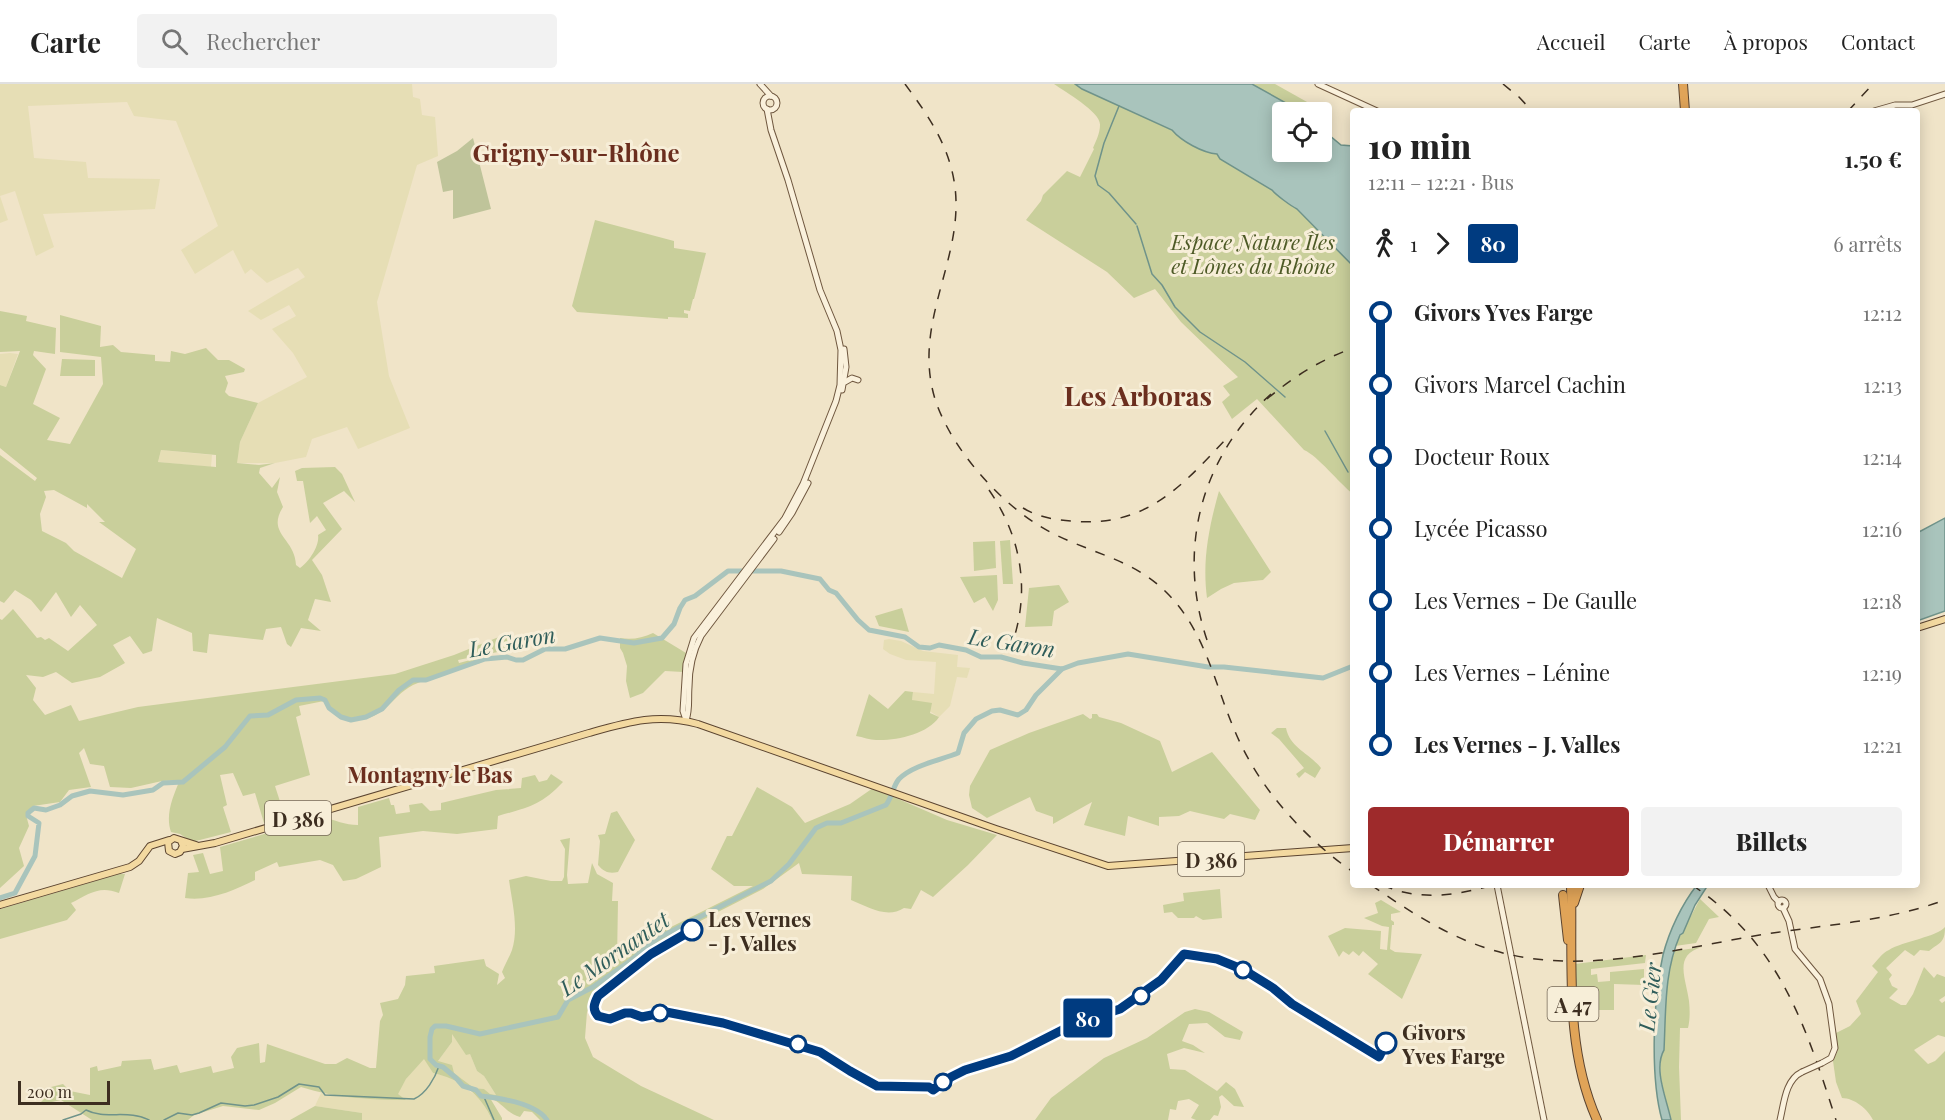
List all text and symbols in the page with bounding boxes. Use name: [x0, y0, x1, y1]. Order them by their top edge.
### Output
search box: [137, 14, 557, 68]
text: Carte: [30, 23, 101, 60]
icon: search: [158, 25, 191, 58]
text: Rechercher: [206, 26, 320, 56]
text: Accueil: [1537, 27, 1605, 55]
text: Carte: [1638, 27, 1691, 55]
text: À propos: [1724, 27, 1808, 55]
text: Contact: [1841, 27, 1915, 55]
map controls: [1272, 102, 1332, 162]
button: locate: [1272, 102, 1332, 162]
text: 10 min: [1368, 123, 1471, 167]
district label: Grigny-sur-Rhône: [472, 136, 680, 168]
text: 1.50 €: [1844, 144, 1902, 174]
text: 12:11 – 12:21 · Bus: [1368, 168, 1514, 195]
park label: Espace Nature Îles et Lônes du Rhône: [1170, 227, 1335, 279]
icon: walk: [1368, 227, 1401, 260]
icon: forward: [1426, 227, 1459, 260]
text: 80: [1480, 229, 1506, 257]
text: 1: [1410, 230, 1417, 257]
text: 6 arrêts: [1833, 230, 1902, 257]
text: Givors Yves Farge: [1414, 297, 1593, 327]
text: 12:12: [1863, 299, 1902, 326]
text: Givors Marcel Cachin: [1414, 369, 1626, 399]
text: 12:13: [1864, 371, 1902, 398]
district label: Les Arboras: [1064, 377, 1212, 413]
text: Docteur Roux: [1414, 441, 1550, 471]
text: 12:14: [1862, 443, 1902, 470]
text: Lycée Picasso: [1414, 513, 1548, 543]
text: 12:16: [1862, 515, 1902, 542]
text: Les Vernes - De Gaulle: [1414, 585, 1637, 615]
text: 12:18: [1862, 587, 1902, 614]
water label: Le Garon: [465, 619, 558, 664]
water label: Le Garon: [966, 620, 1057, 664]
text: Les Vernes - Lénine: [1414, 657, 1610, 687]
text: 12:19: [1862, 659, 1902, 686]
text: Les Vernes - J. Valles: [1414, 729, 1620, 759]
text: 12:21: [1863, 731, 1902, 758]
district label: Montagny le Bas: [347, 759, 513, 789]
road number: D 386: [265, 801, 331, 835]
button: Démarrer: [1368, 807, 1629, 876]
button: Billets: [1641, 807, 1902, 876]
road number: D 386: [1178, 842, 1244, 876]
water label: Le Mornantet: [552, 903, 676, 1003]
place label: Les Vernes - J. Valles: [708, 904, 811, 956]
marker: Les Vernes - J. Valles: [681, 919, 703, 941]
unlabelled marker: [1234, 961, 1252, 979]
water label: Le Gier: [1630, 961, 1668, 1034]
unlabelled marker: [1132, 987, 1150, 1005]
road number: A 47: [1548, 987, 1598, 1021]
line badge: 80: [1061, 998, 1115, 1038]
unlabelled marker: [651, 1004, 669, 1022]
text: 80: [1075, 1004, 1101, 1032]
place label: Givors Yves Farge: [1401, 1017, 1505, 1069]
marker: Givors Yves Farge: [1375, 1032, 1397, 1054]
unlabelled marker: [789, 1035, 807, 1053]
unlabelled marker: [934, 1073, 952, 1091]
scale bar: [18, 1078, 110, 1106]
text: 200 m: [27, 1081, 72, 1102]

